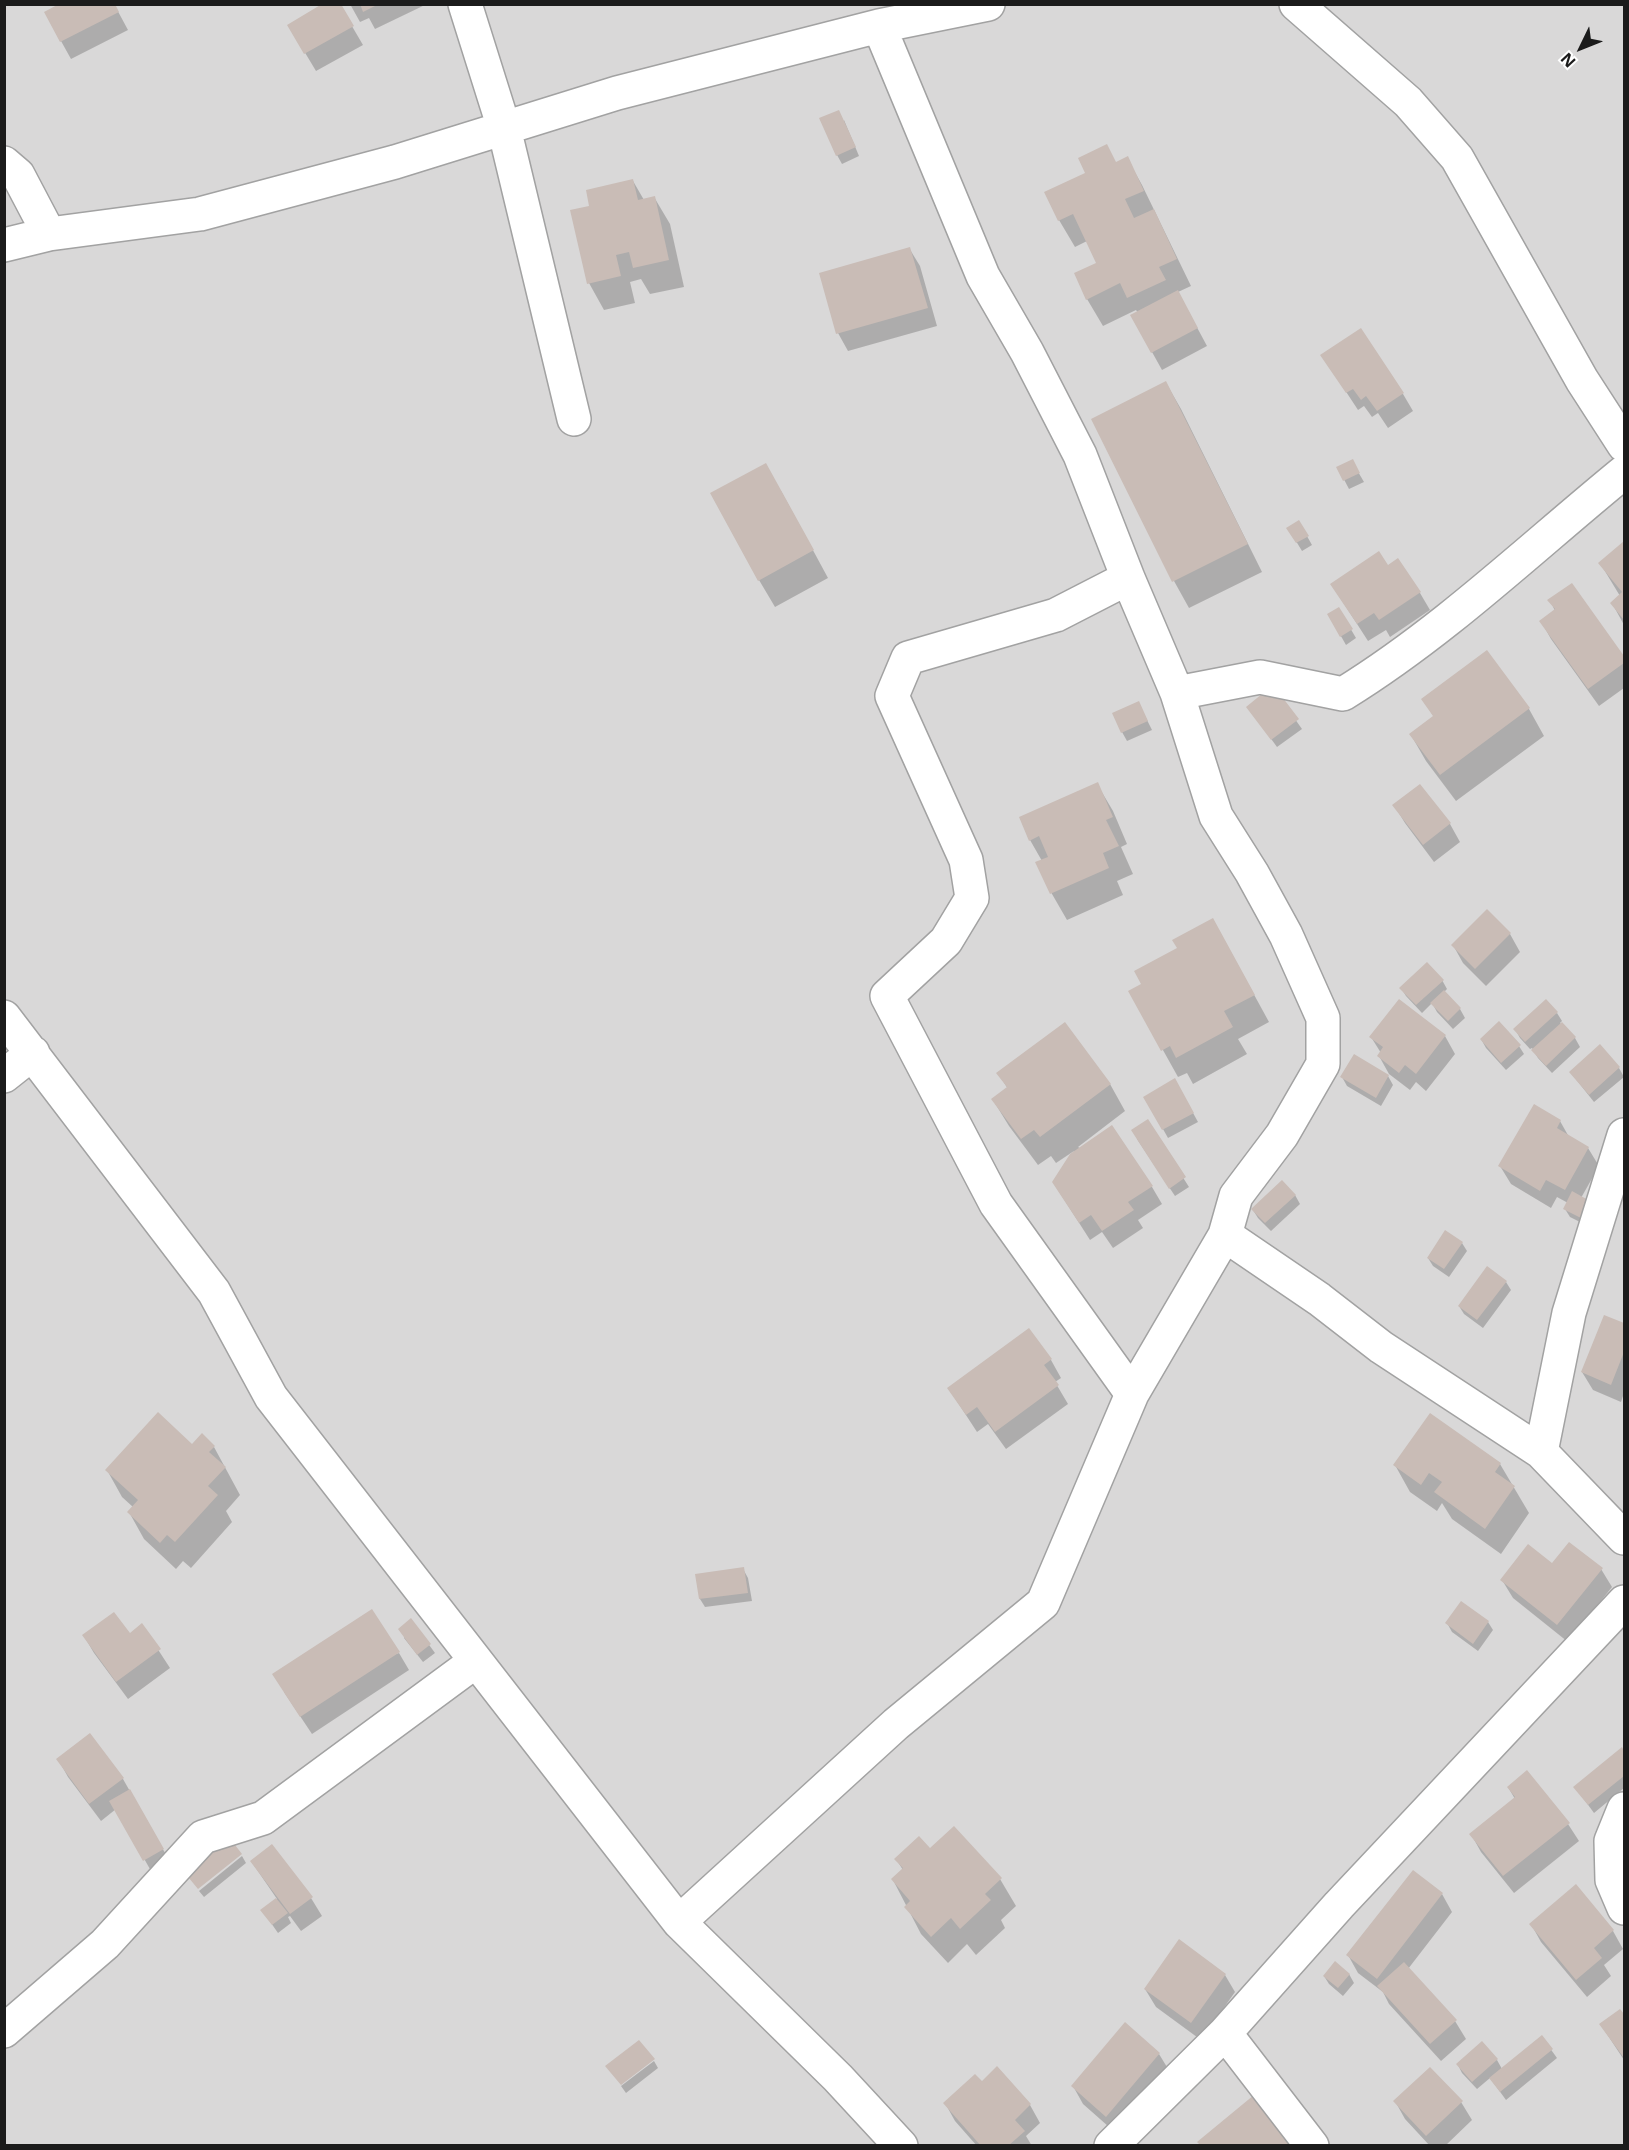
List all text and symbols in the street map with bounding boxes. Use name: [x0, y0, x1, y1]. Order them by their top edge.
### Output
north arrow: [1551, 18, 1611, 78]
text: N: [1555, 48, 1580, 73]

